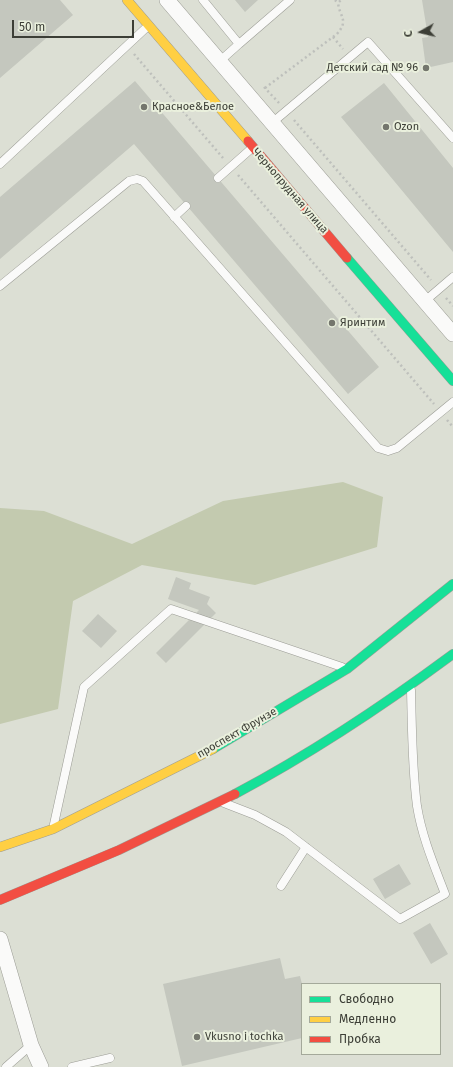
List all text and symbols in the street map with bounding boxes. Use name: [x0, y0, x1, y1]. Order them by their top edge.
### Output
scale bar: [14, 12, 136, 38]
north arrow: [401, 12, 441, 52]
text: 50 m: [19, 20, 45, 34]
text: С: [402, 30, 415, 38]
place label: Детский сад № 96: [327, 61, 418, 75]
marker: Детский сад № 96: [421, 63, 431, 73]
place label: Красное&Белое: [152, 100, 234, 114]
marker: Красное&Белое: [139, 102, 149, 112]
place label: Ozon: [394, 120, 419, 134]
marker: Ozon: [381, 122, 391, 132]
street label: Чернопрудная улица: [249, 146, 331, 236]
place label: Яринтим: [340, 316, 385, 330]
marker: Яринтим: [327, 318, 337, 328]
street label: проспект Фрунзе: [195, 705, 279, 761]
legend: [301, 983, 441, 1055]
text: Свободно: [339, 992, 394, 1006]
text: Медленно: [339, 1012, 396, 1026]
place label: Vkusno i tochka: [205, 1030, 283, 1044]
marker: Vkusno i tochka: [192, 1032, 202, 1042]
text: Пробка: [339, 1032, 381, 1046]

